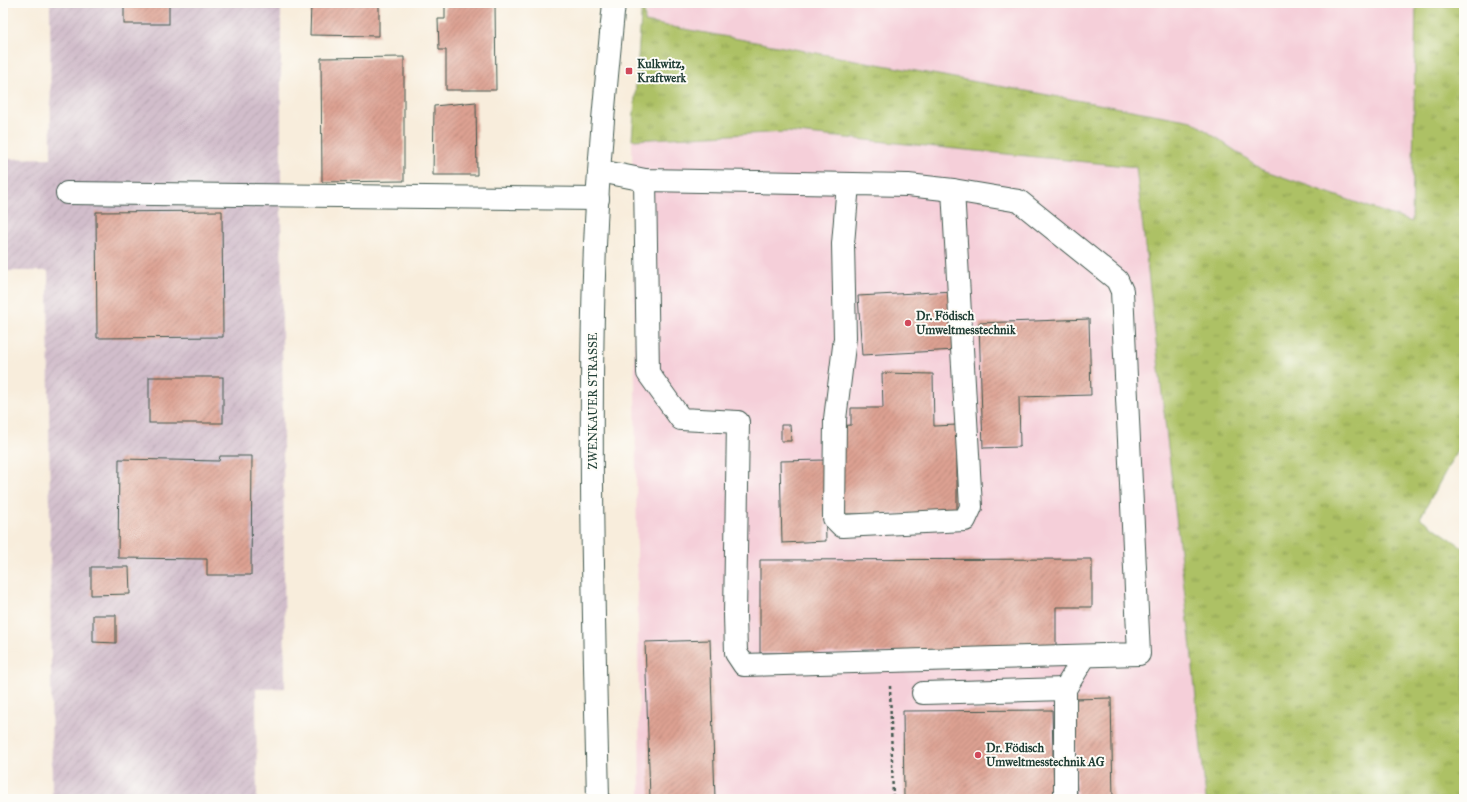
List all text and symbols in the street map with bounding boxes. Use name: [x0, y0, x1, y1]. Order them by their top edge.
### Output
place label: Kulkwitz, Kraftwerk: [637, 57, 687, 85]
marker: Kulkwitz, Kraftwerk: [624, 66, 634, 76]
place label: Dr. Födisch Umweltmesstechnik: [916, 309, 1016, 337]
marker: Dr. Födisch Umweltmesstechnik: [903, 318, 913, 328]
street label: ZWENKAUER STRASSE: [586, 332, 600, 469]
place label: Dr. Födisch Umweltmesstechnik AG: [986, 741, 1105, 769]
marker: Dr. Födisch Umweltmesstechnik AG: [973, 750, 983, 760]

